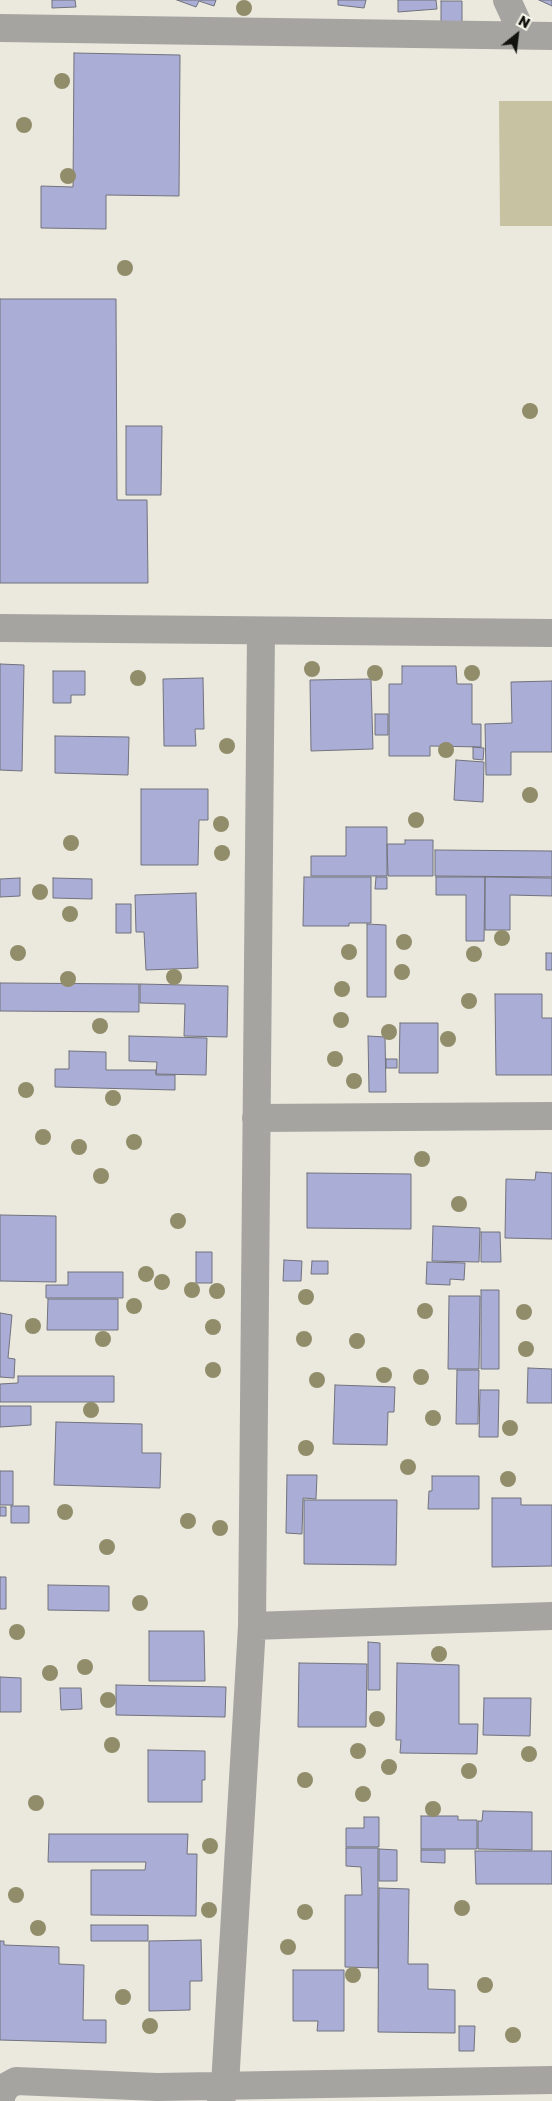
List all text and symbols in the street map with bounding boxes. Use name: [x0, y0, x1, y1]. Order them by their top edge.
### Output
north arrow: [492, 10, 542, 60]
text: N: [516, 11, 533, 31]

